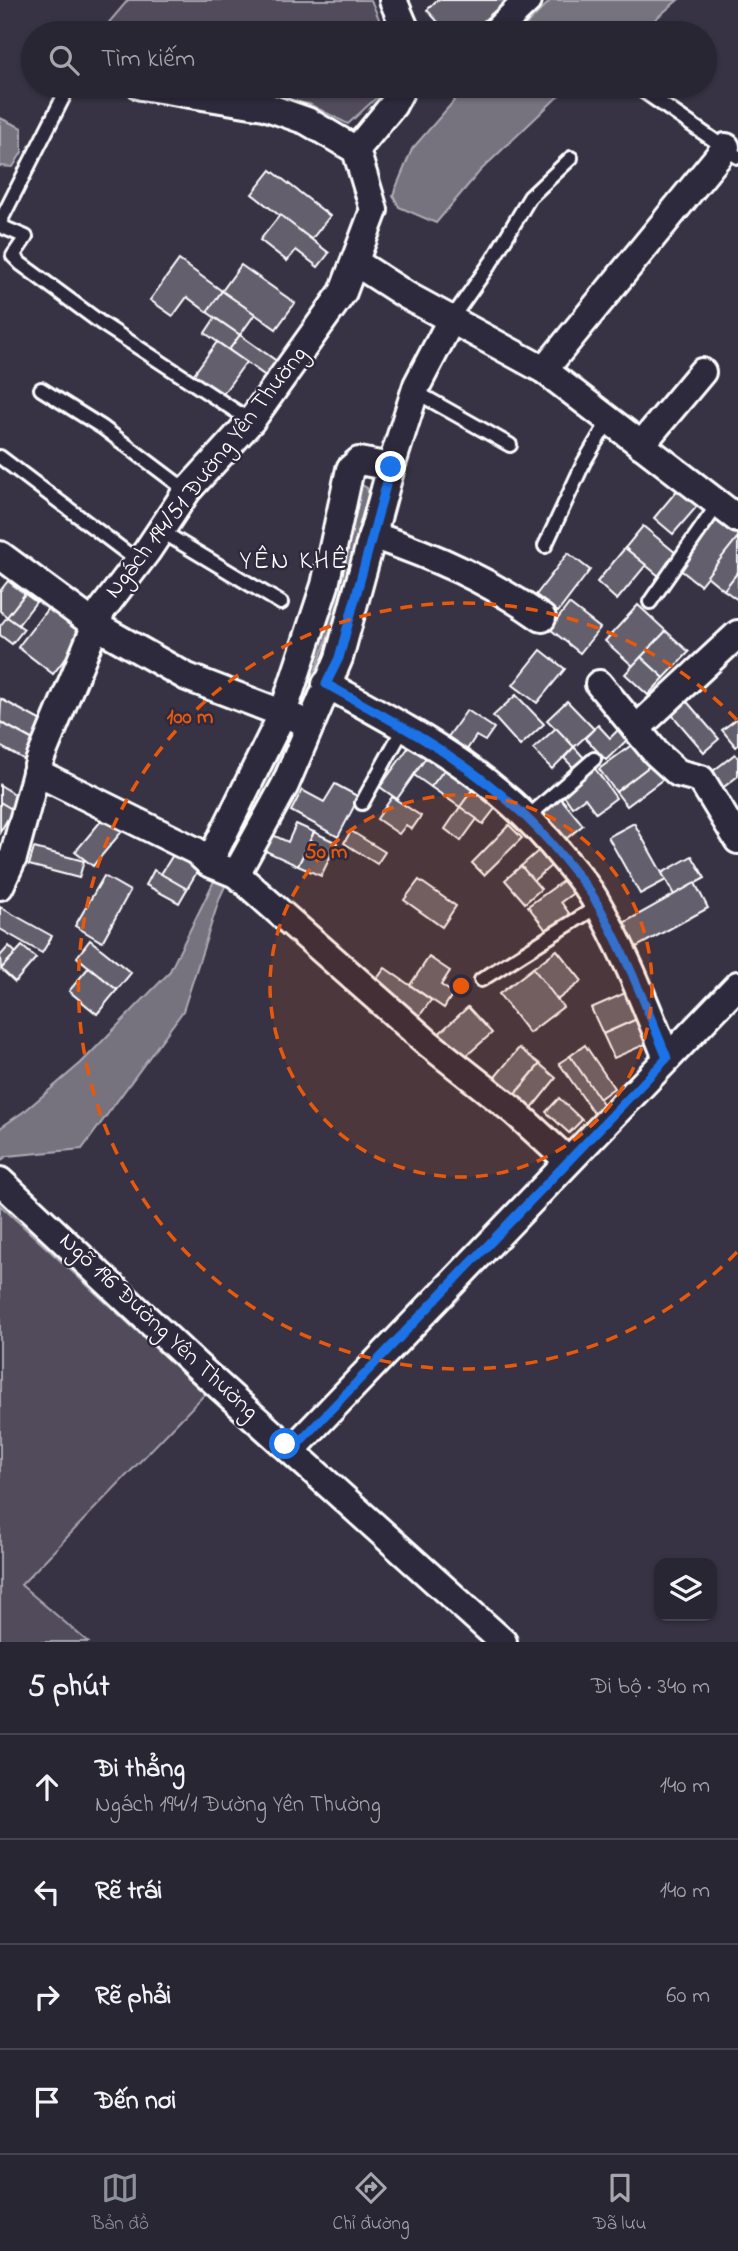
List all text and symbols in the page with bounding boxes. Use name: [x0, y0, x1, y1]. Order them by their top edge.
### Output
search box: [21, 21, 717, 98]
icon: search: [45, 41, 83, 79]
text: Tìm kiếm: [101, 41, 195, 79]
street label: Ngách 194/51 Đường Yên Thường: [97, 339, 317, 607]
route end: [375, 451, 406, 482]
district label: YÊN KHÊ: [239, 543, 349, 581]
text: 100 m: [167, 703, 213, 733]
text: 50 m: [305, 838, 347, 868]
centre of rings: [449, 974, 473, 998]
street label: Ngõ 196 Đường Yên Thường: [50, 1225, 266, 1429]
route start: [269, 1428, 300, 1459]
map controls: [654, 1558, 717, 1621]
button: layers: [654, 1558, 717, 1621]
text: 5 phút: [28, 1666, 109, 1710]
text: Đi bộ · 340 m: [591, 1671, 710, 1704]
text: Đi thẳng: [95, 1751, 185, 1789]
icon: ahead: [28, 1768, 66, 1806]
text: 140 m: [660, 1770, 710, 1803]
text: Ngách 194/1 Đường Yên Thường: [95, 1789, 381, 1822]
icon: left: [28, 1873, 66, 1911]
text: Rẽ trái: [95, 1873, 162, 1911]
text: 140 m: [660, 1875, 710, 1908]
icon: right: [28, 1978, 66, 2016]
text: Rẽ phải: [95, 1978, 171, 2016]
text: 60 m: [666, 1980, 710, 2013]
icon: arrive: [28, 2083, 66, 2121]
text: Đến nơi: [95, 2083, 176, 2121]
tab: Bản đồ: [92, 2169, 149, 2238]
tab: Chỉ đường: [333, 2169, 409, 2238]
tab: Đã lưu: [593, 2169, 646, 2238]

